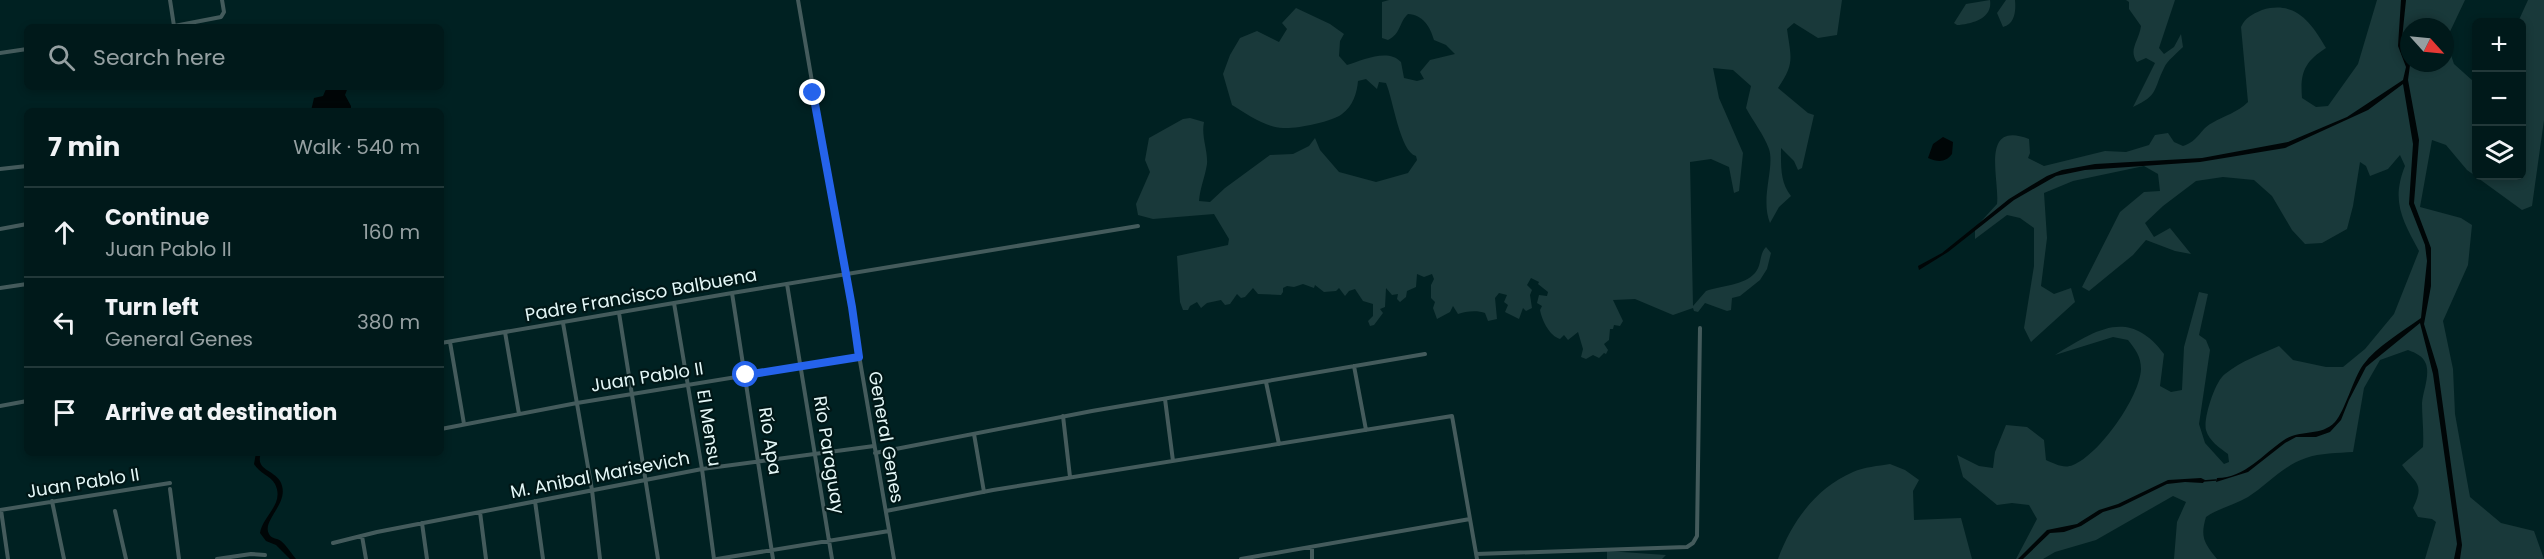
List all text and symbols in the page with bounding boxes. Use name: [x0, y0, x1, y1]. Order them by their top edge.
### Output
north arrow: [2400, 18, 2454, 72]
map controls: [2472, 18, 2526, 180]
button: +: [2472, 18, 2526, 72]
search box: [24, 24, 444, 90]
icon: search: [45, 41, 78, 74]
text: Search here: [93, 42, 226, 73]
button: −: [2472, 72, 2526, 126]
route end: [799, 79, 825, 105]
button: layers: [2472, 126, 2526, 180]
text: 7 min: [48, 129, 120, 165]
text: Walk · 540 m: [293, 133, 420, 161]
text: Continue: [105, 202, 209, 233]
icon: ahead: [48, 216, 81, 249]
text: 160 m: [362, 218, 420, 246]
text: Juan Pablo II: [105, 235, 232, 263]
street label: Padre Francisco Balbuena: [523, 262, 759, 327]
text: Turn left: [105, 292, 199, 323]
icon: left: [48, 306, 81, 339]
text: 380 m: [357, 308, 420, 336]
text: General Genes: [105, 325, 253, 353]
street label: Juan Pablo II: [589, 355, 705, 398]
route start: [732, 361, 758, 387]
street label: General Genes: [863, 369, 910, 505]
street label: El Mensu: [691, 388, 728, 468]
street label: Río Paraguay: [808, 394, 851, 516]
icon: arrive: [48, 396, 81, 429]
text: Arrive at destination: [105, 397, 337, 428]
street label: Río Apa: [753, 405, 788, 477]
street label: M. Anibal Marisevich: [508, 445, 692, 504]
street label: Juan Pablo II: [25, 461, 141, 504]

